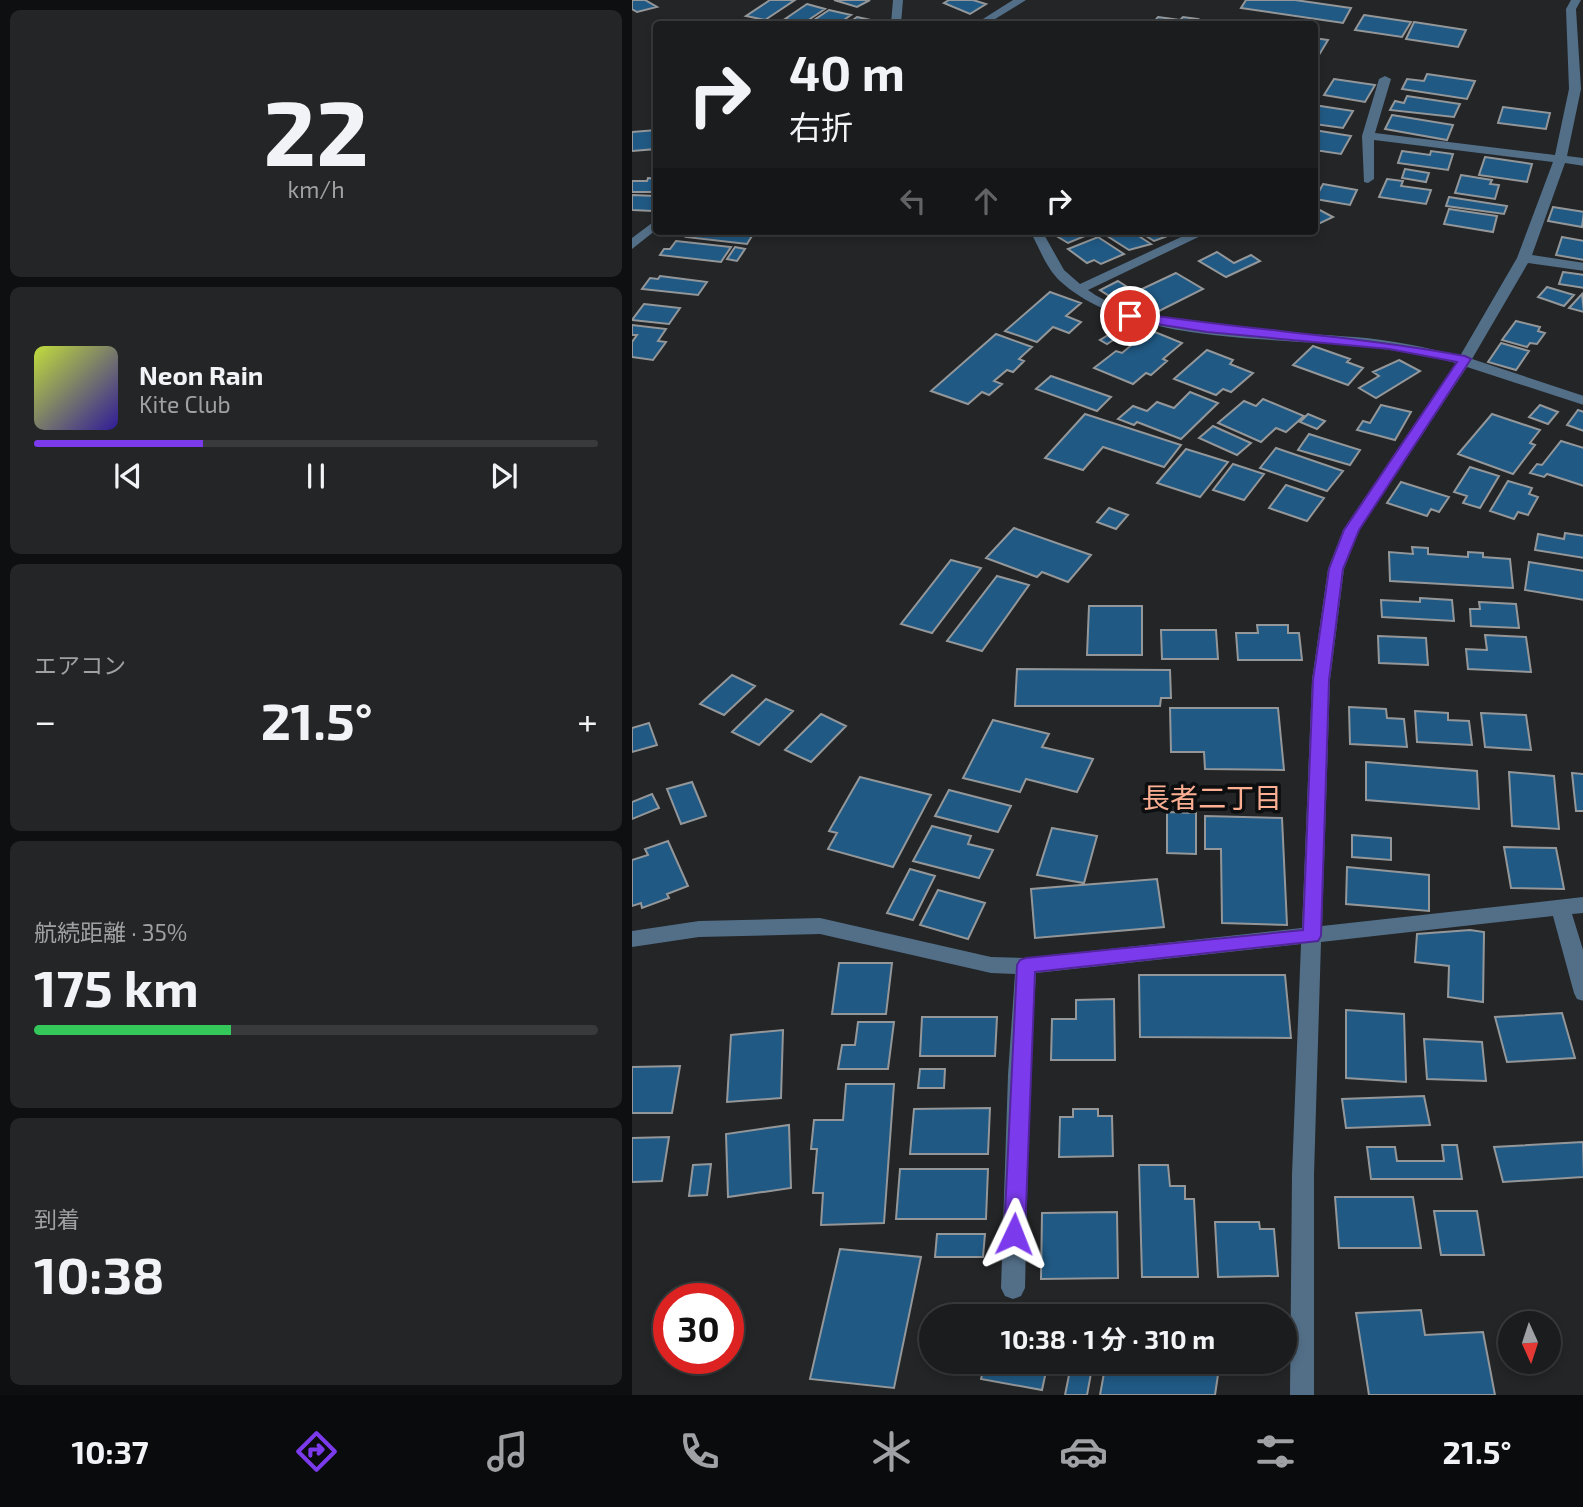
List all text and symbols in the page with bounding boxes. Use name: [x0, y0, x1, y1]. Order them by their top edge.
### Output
text: 40 m: [789, 42, 905, 101]
icon: right: [674, 49, 765, 140]
text: 22: [263, 75, 369, 184]
text: 右折: [789, 107, 853, 145]
text: km/h: [287, 175, 345, 203]
icon: left: [894, 182, 932, 220]
icon: ahead: [967, 182, 1005, 220]
icon: right: [1040, 182, 1078, 220]
pin: [1100, 286, 1160, 346]
icon: arrive: [1111, 297, 1149, 335]
text: Neon Rain: [139, 359, 263, 390]
text: Kite Club: [139, 390, 231, 418]
icon: previous: [109, 457, 147, 495]
icon: pause: [297, 457, 335, 495]
icon: next: [485, 457, 523, 495]
text: エアコン: [34, 651, 126, 679]
text: 21.5°: [261, 688, 373, 750]
text: −: [34, 697, 56, 743]
text: +: [577, 697, 598, 743]
district label: 長者二丁目: [1142, 780, 1282, 814]
text: 航続距離 · 35%: [34, 918, 187, 946]
text: 175 km: [34, 955, 199, 1017]
position arrow: [977, 1197, 1051, 1271]
text: 到着: [34, 1205, 80, 1233]
text: 10:38: [34, 1242, 165, 1304]
speed limit sign: 30: [653, 1283, 744, 1374]
north arrow: [1498, 1311, 1561, 1374]
map controls: [1498, 1311, 1561, 1374]
text: 10:38 · 1 分 · 310 m: [1001, 1323, 1215, 1354]
icon: directions: [292, 1427, 341, 1476]
icon: music: [483, 1427, 532, 1476]
icon: phone: [675, 1427, 724, 1476]
icon: climate: [867, 1427, 916, 1476]
icon: car: [1059, 1427, 1108, 1476]
icon: filters: [1251, 1427, 1300, 1476]
text: 10:37: [71, 1432, 149, 1470]
text: 21.5°: [1443, 1432, 1512, 1470]

